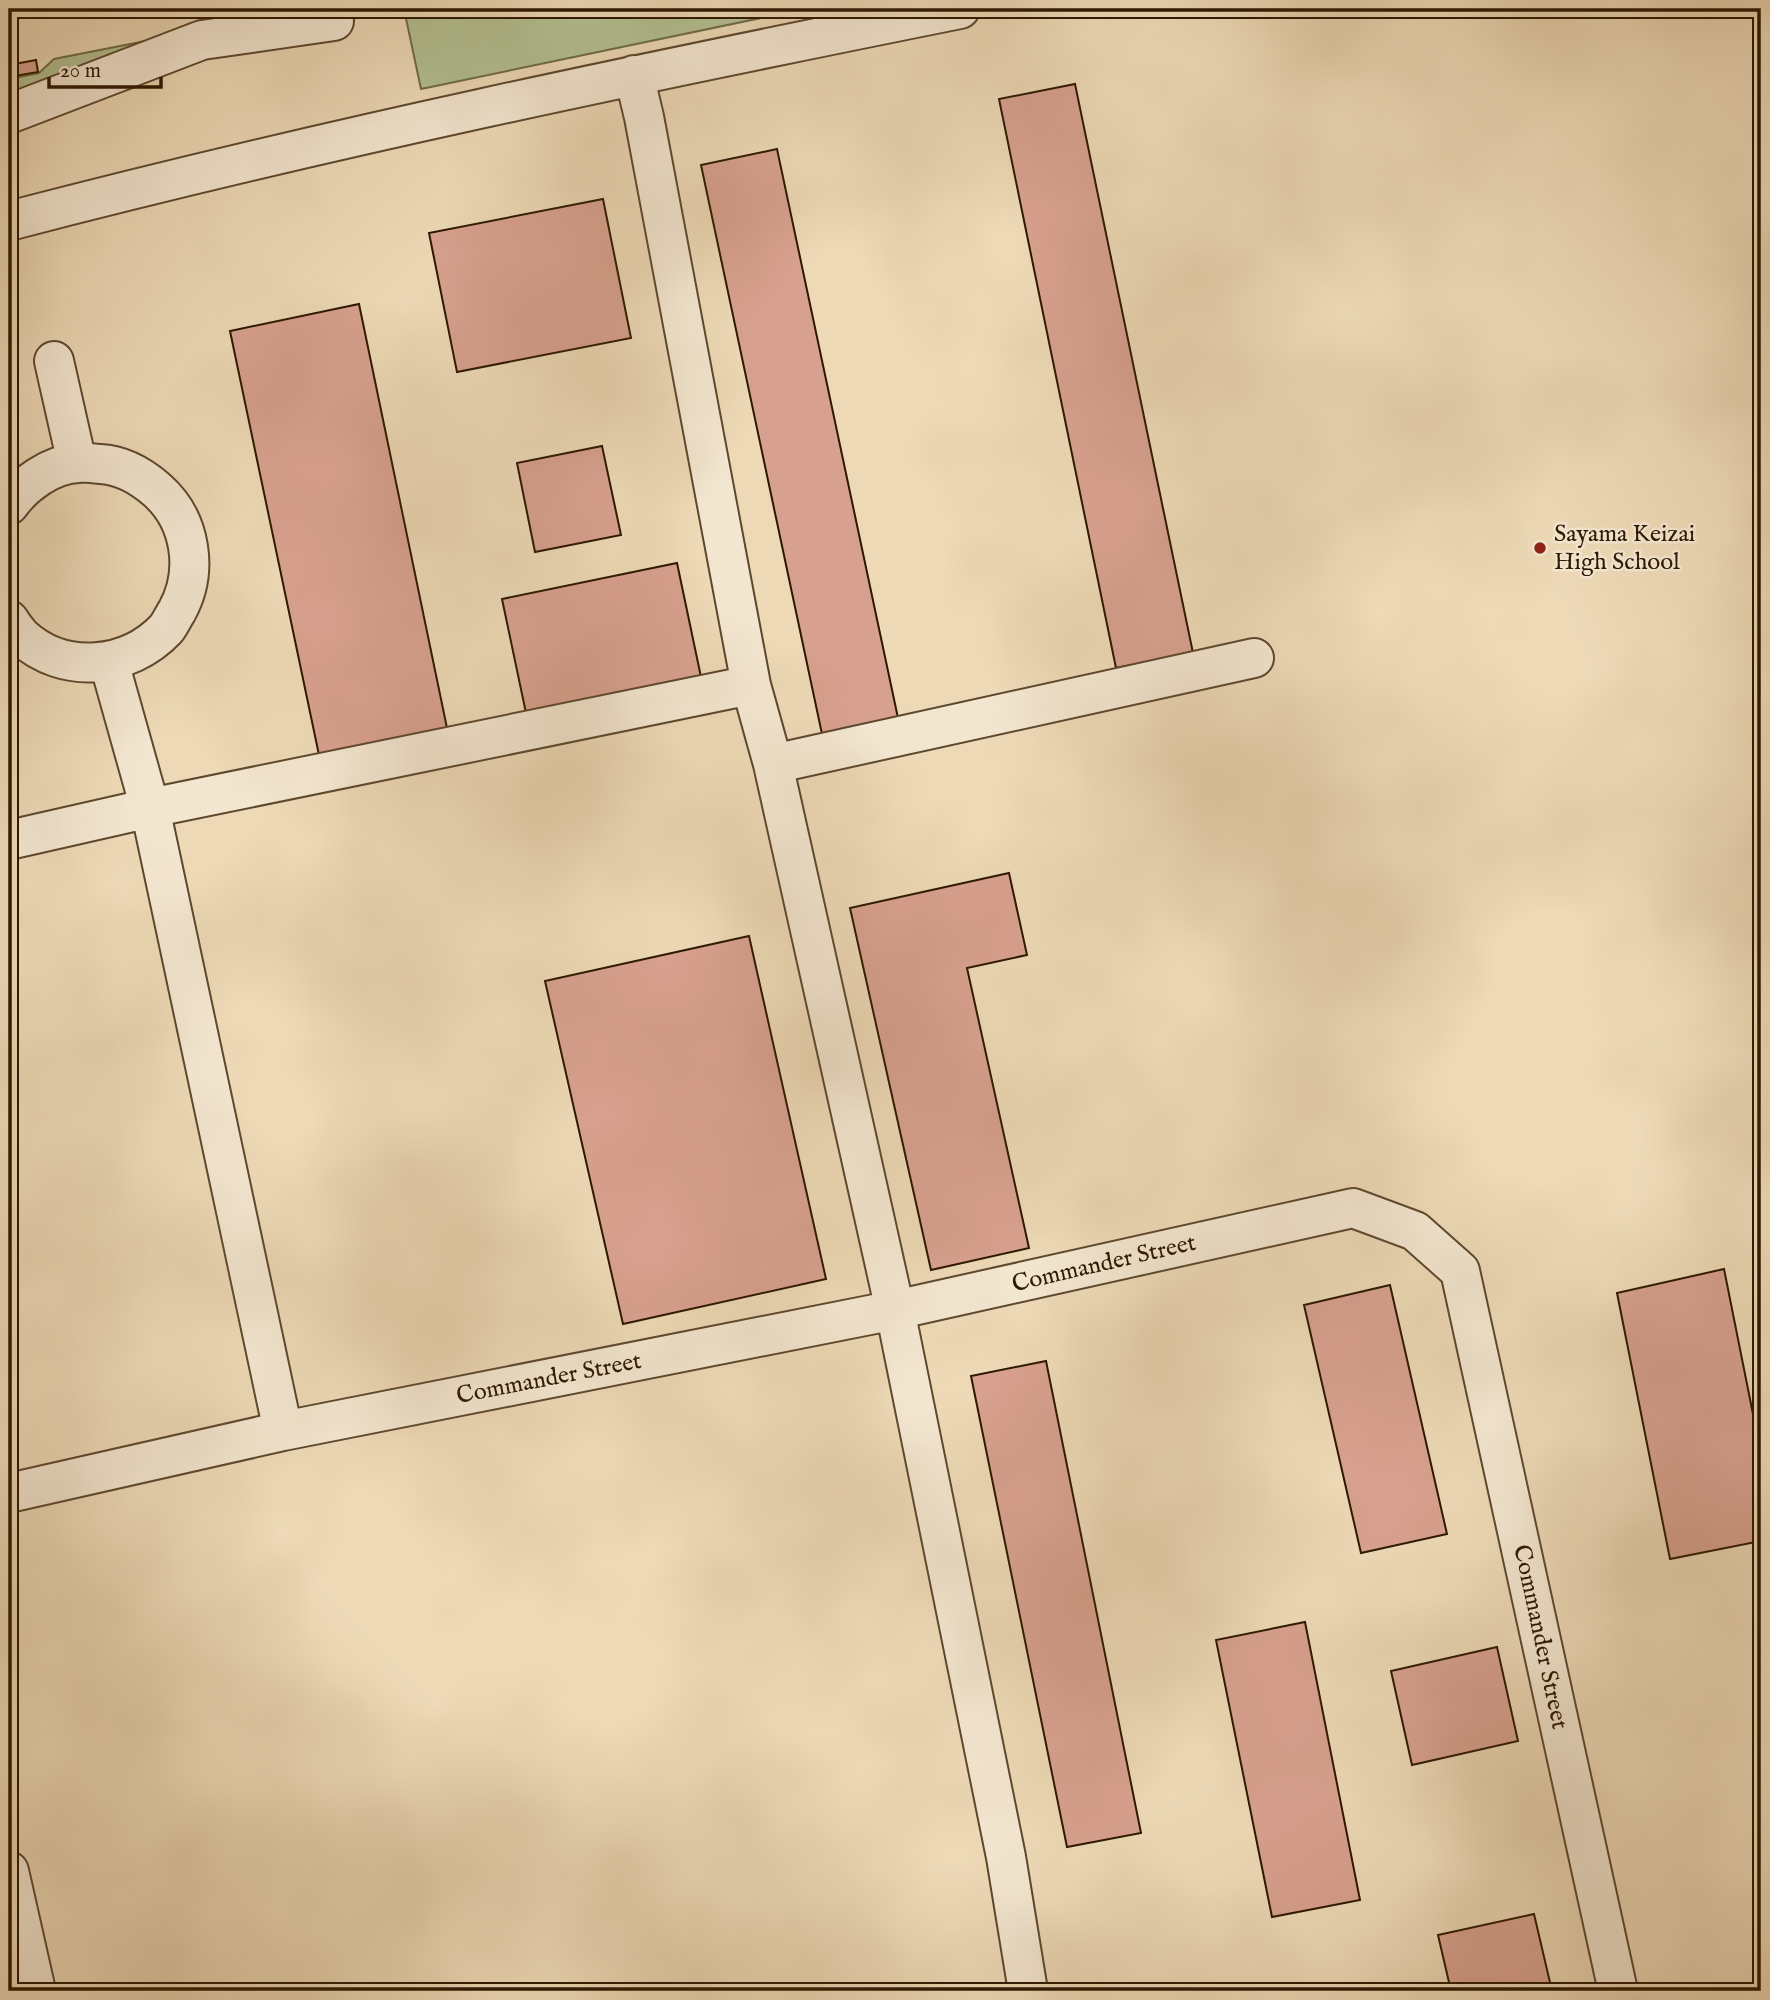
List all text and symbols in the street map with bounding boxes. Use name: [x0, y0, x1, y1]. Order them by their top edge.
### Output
scale bar: [49, 46, 161, 90]
text: 20 m: [60, 58, 101, 85]
place label: Sayama Keizai High School: [1554, 519, 1695, 578]
marker: Sayama Keizai High School: [1532, 540, 1548, 556]
street label: Commander Street: [1009, 1228, 1199, 1300]
street label: Commander Street: [454, 1346, 644, 1412]
street label: Commander Street: [1505, 1542, 1575, 1732]

